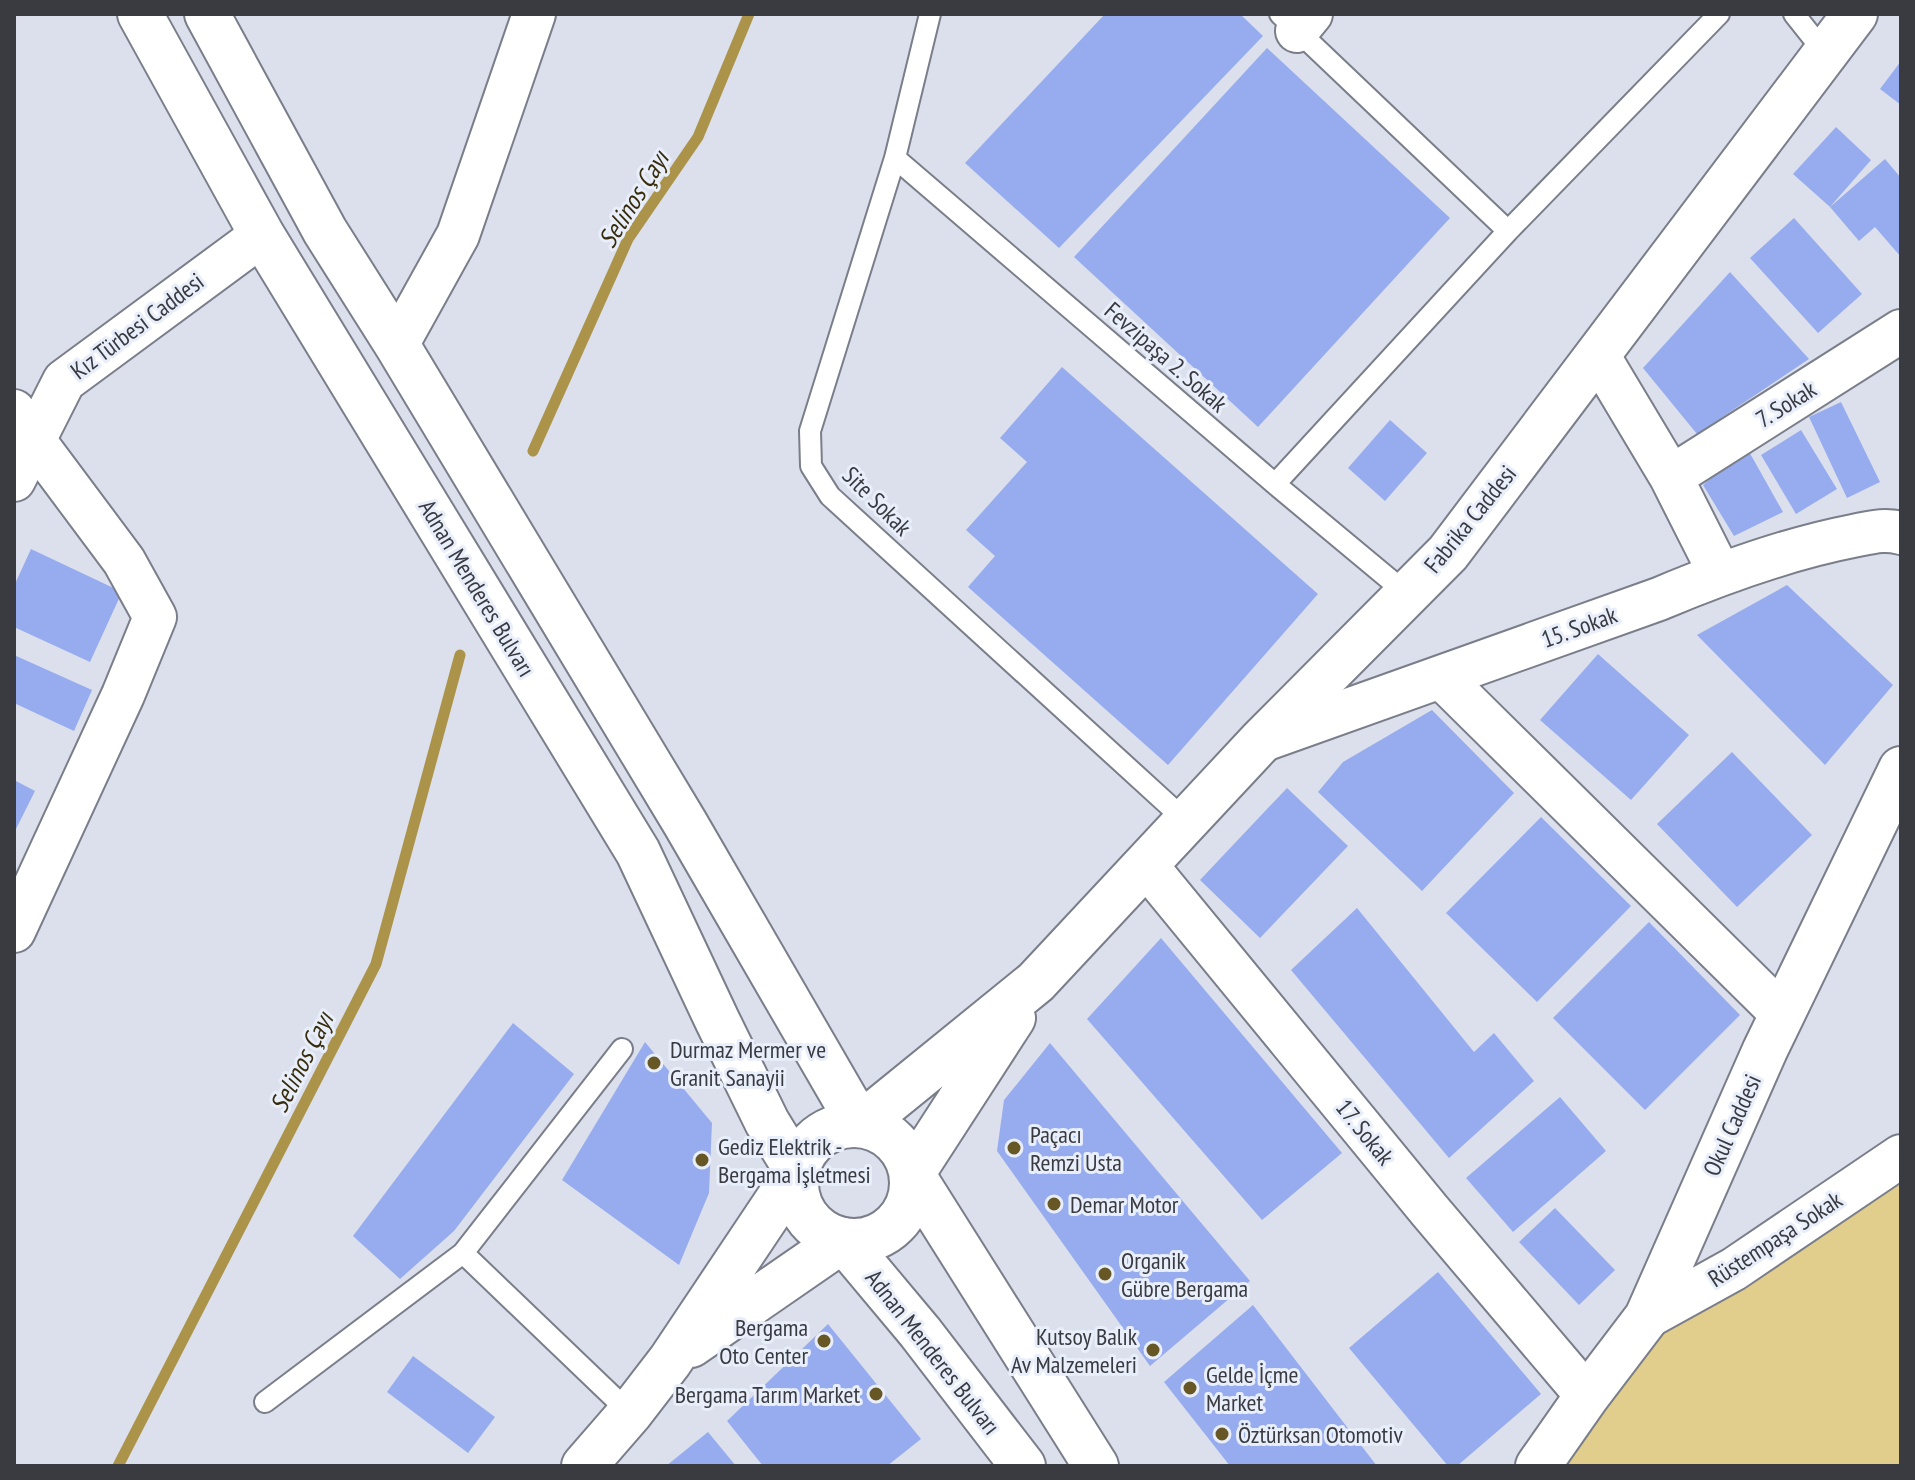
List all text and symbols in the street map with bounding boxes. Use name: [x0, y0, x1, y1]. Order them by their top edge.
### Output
water label: Selinos Çayı: [590, 143, 676, 253]
street label: Kız Türbesi Caddesi: [64, 266, 210, 386]
street label: Fevzipaşa 2. Sokak: [1098, 295, 1234, 419]
street label: 7. Sokak: [1750, 373, 1822, 434]
street label: Fabrika Caddesi: [1417, 459, 1523, 579]
street label: Site Sokak: [836, 460, 919, 543]
street label: Adnan Menderes Bulvarı: [412, 494, 542, 682]
street label: 15. Sokak: [1537, 599, 1622, 655]
water label: Selinos Çayı: [262, 1005, 341, 1118]
place label: Durmaz Mermer ve Granit Sanayii: [670, 1034, 826, 1093]
marker: Durmaz Mermer ve Granit Sanayii: [645, 1054, 663, 1072]
street label: Okul Caddesi: [1696, 1069, 1768, 1181]
street label: 17. Sokak: [1329, 1093, 1401, 1172]
place label: Paçacı Remzi Usta: [1030, 1119, 1122, 1178]
place label: Gediz Elektrik - Bergama İşletmesi: [718, 1131, 871, 1190]
marker: Paçacı Remzi Usta: [1005, 1139, 1023, 1157]
marker: Gediz Elektrik - Bergama İşletmesi: [693, 1151, 711, 1169]
street label: Rüstempaşa Sokak: [1702, 1184, 1848, 1294]
place label: Demar Motor: [1070, 1189, 1179, 1220]
marker: Demar Motor: [1045, 1195, 1063, 1213]
place label: Organik Gübre Bergama: [1121, 1245, 1248, 1304]
street label: Adnan Menderes Bulvarı: [859, 1263, 1007, 1441]
marker: Organik Gübre Bergama: [1096, 1265, 1114, 1283]
place label: Bergama Oto Center: [719, 1312, 808, 1371]
place label: Kutsoy Balık Av Malzemeleri: [1011, 1321, 1138, 1380]
marker: Bergama Oto Center: [815, 1332, 833, 1350]
marker: Kutsoy Balık Av Malzemeleri: [1144, 1341, 1162, 1359]
place label: Gelde İçme Market: [1206, 1359, 1298, 1418]
place label: Bergama Tarım Market: [675, 1379, 860, 1410]
marker: Gelde İçme Market: [1181, 1379, 1199, 1397]
marker: Bergama Tarım Market: [867, 1385, 885, 1403]
place label: Öztürksan Otomotiv: [1238, 1419, 1403, 1450]
marker: Öztürksan Otomotiv: [1213, 1425, 1231, 1443]

